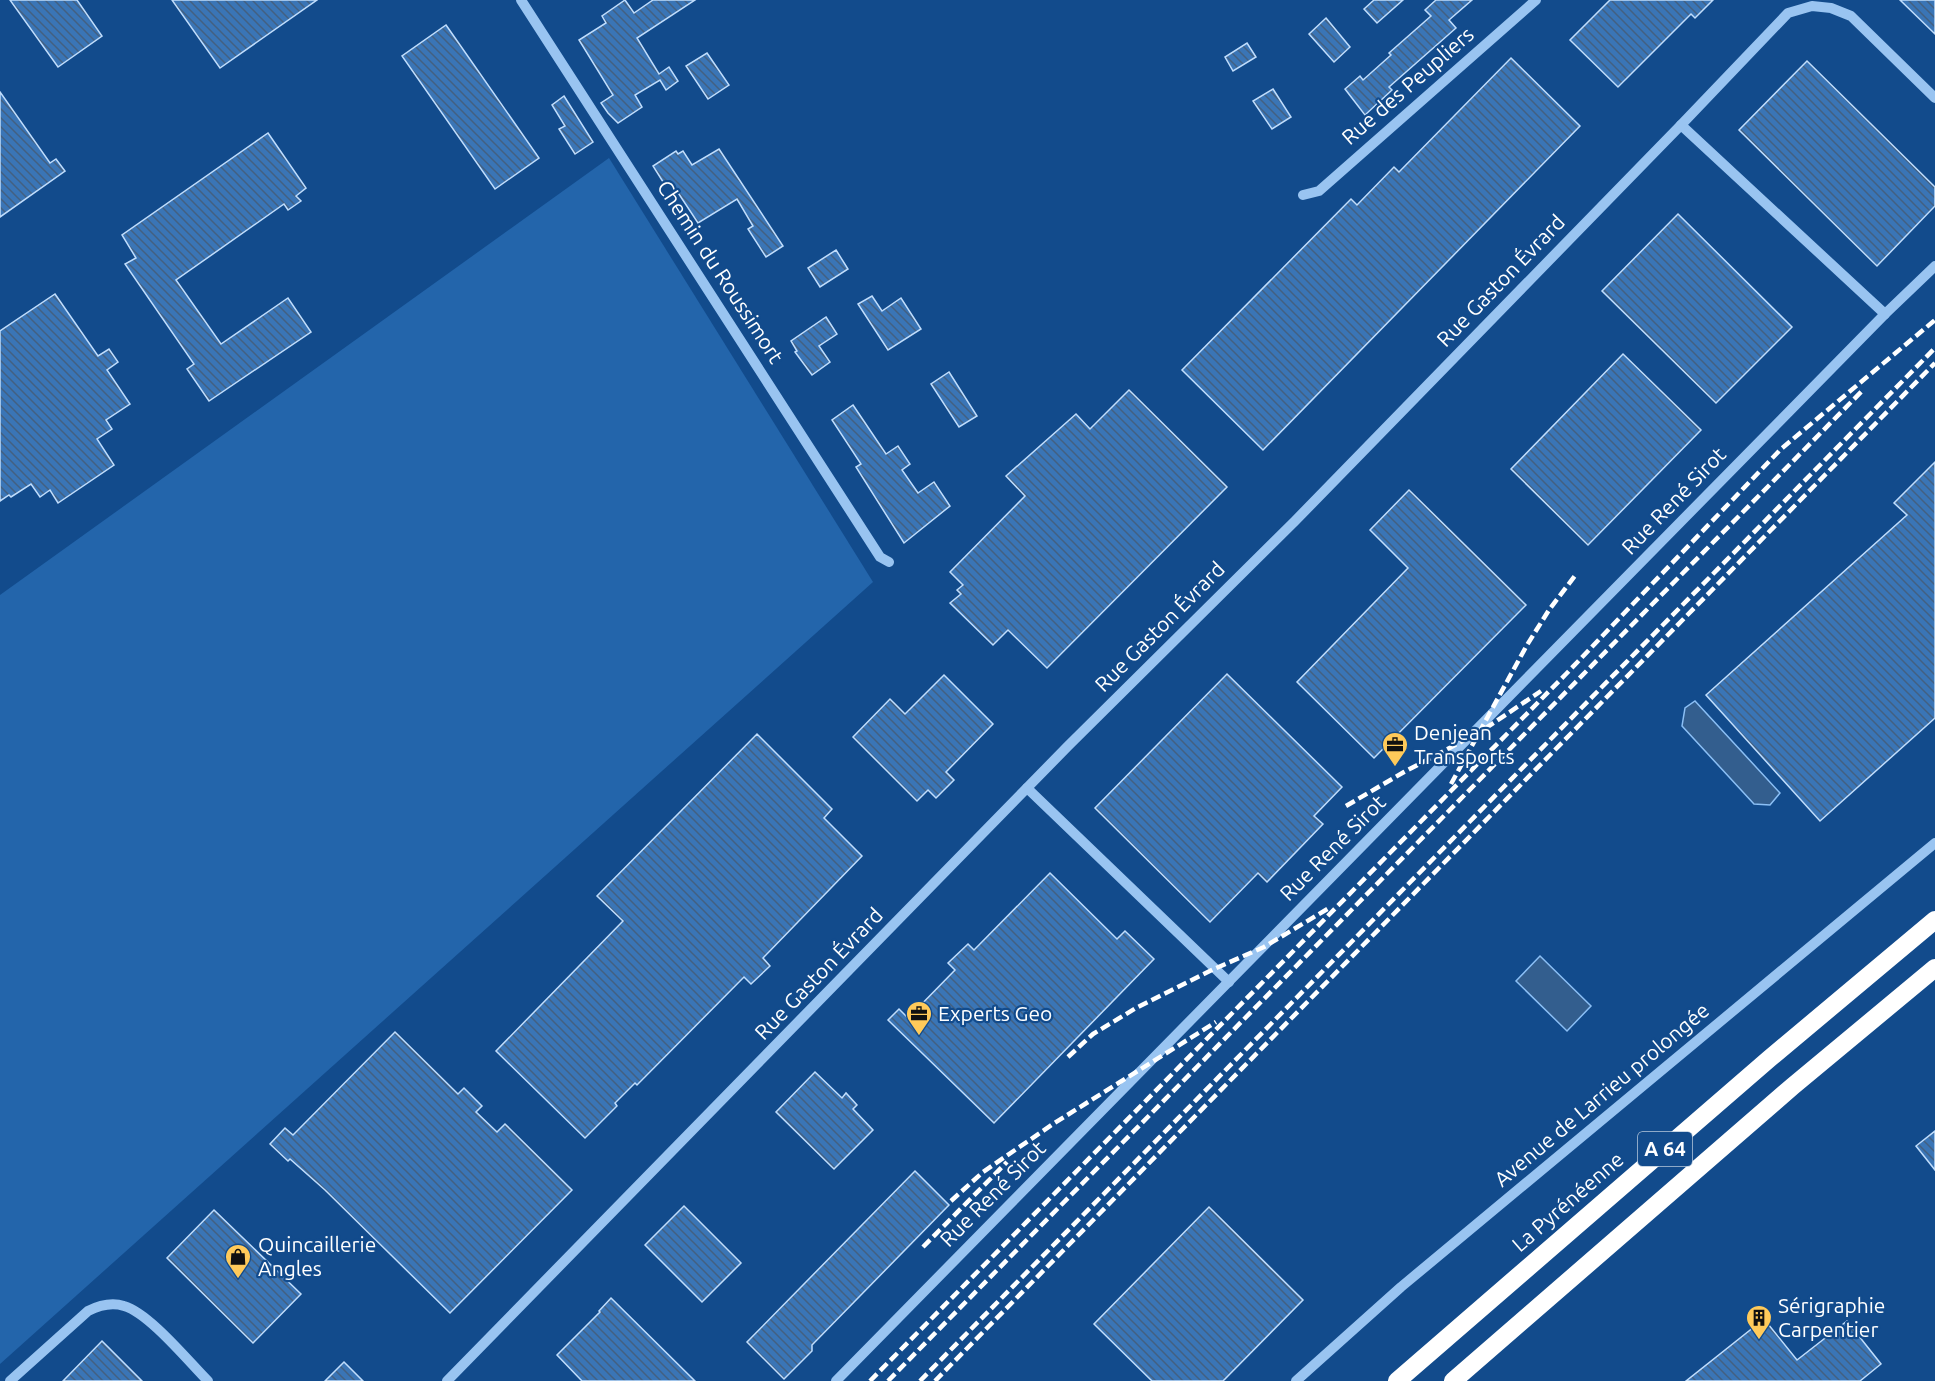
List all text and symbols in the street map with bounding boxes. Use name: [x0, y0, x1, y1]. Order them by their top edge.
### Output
street label: Rue des Peupliers: [1337, 22, 1478, 149]
street label: Chemin du Roussimort: [653, 176, 789, 367]
street label: Rue Gaston Évrard: [1431, 210, 1569, 351]
street label: Rue René Sirot: [1616, 442, 1730, 559]
street label: Rue Gaston Évrard: [1090, 557, 1229, 696]
place label: Denjean Transports: [1414, 720, 1515, 768]
office icon: Denjean Transports: [1380, 730, 1410, 768]
street label: Rue René Sirot: [1275, 790, 1390, 905]
street label: Rue Gaston Évrard: [749, 903, 887, 1044]
street label: Avenue de Larrieu prolongée: [1489, 997, 1714, 1191]
office icon: Experts Geo: [904, 999, 934, 1037]
place label: Experts Geo: [938, 1001, 1052, 1025]
road number: A 64: [1638, 1132, 1692, 1166]
street label: Rue René Sirot: [935, 1136, 1050, 1251]
street label: La Pyrénéenne: [1507, 1146, 1628, 1256]
place label: Quincaillerie Angles: [258, 1232, 376, 1280]
shop icon: Quincaillerie Angles: [223, 1242, 253, 1280]
place label: Sérigraphie Carpentier: [1778, 1293, 1885, 1341]
building icon: Sérigraphie Carpentier: [1744, 1303, 1774, 1341]

